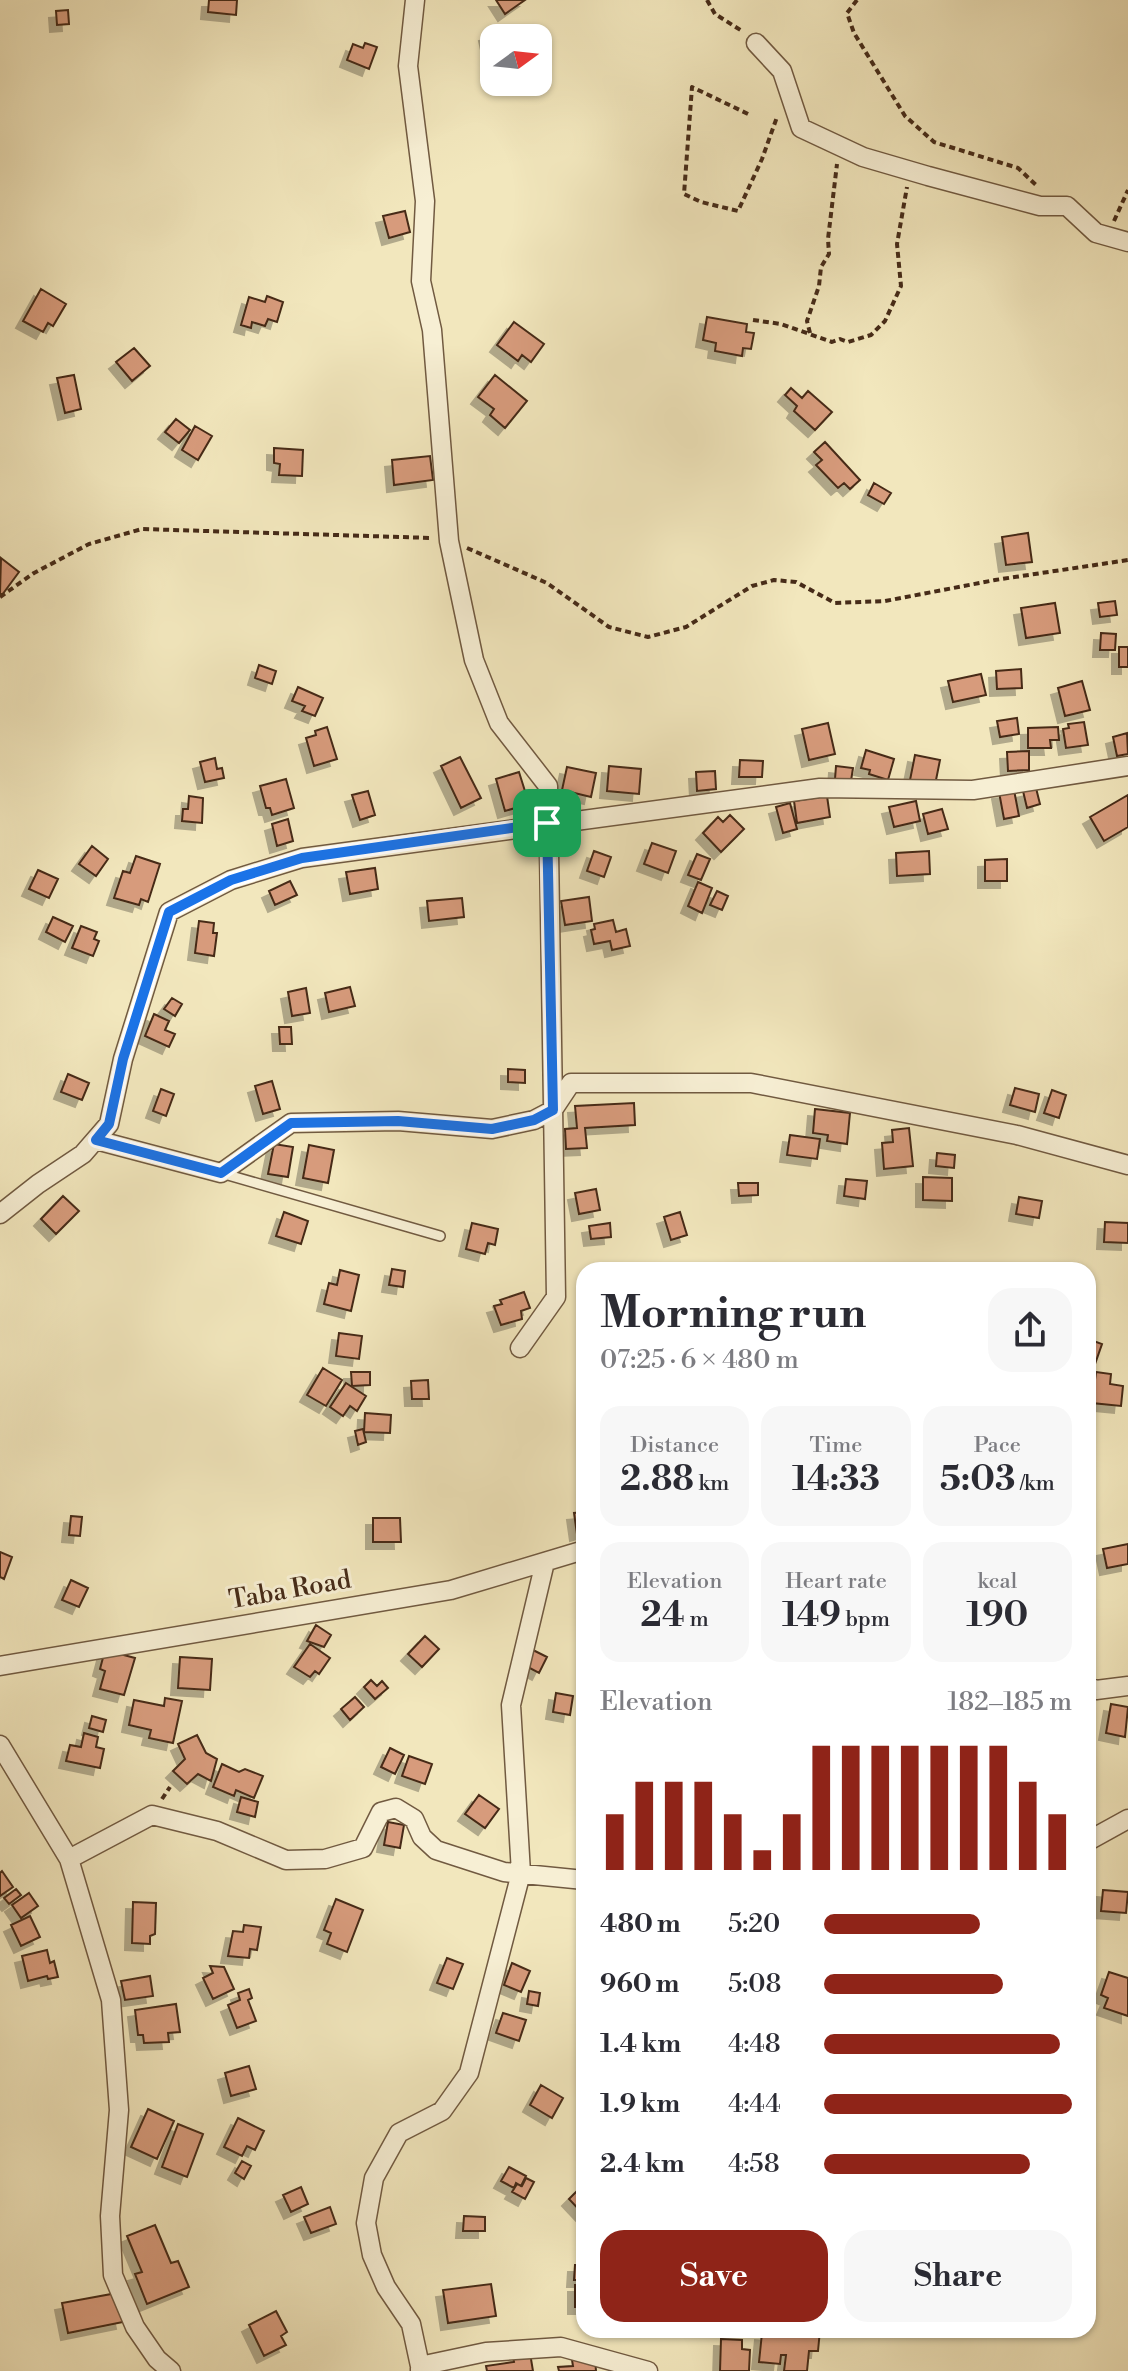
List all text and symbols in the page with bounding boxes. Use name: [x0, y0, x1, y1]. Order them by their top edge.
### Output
north arrow: [480, 24, 552, 96]
map controls: [480, 24, 552, 96]
pin: [513, 789, 581, 857]
icon: arrive: [525, 801, 569, 845]
text: Morning run: [600, 1286, 866, 1341]
button: share: [988, 1288, 1072, 1372]
text: 07:25 · 6 × 480 m: [600, 1344, 799, 1376]
text: Distance: [630, 1432, 719, 1459]
text: Time: [810, 1432, 862, 1459]
text: Pace: [974, 1432, 1021, 1459]
text: 2.88: [620, 1459, 694, 1501]
text: 14:33: [792, 1459, 880, 1501]
text: 5:03: [940, 1459, 1015, 1501]
text: km: [694, 1470, 729, 1497]
text: /km: [1015, 1470, 1055, 1497]
street label: Taba Road: [226, 1563, 354, 1616]
text: Elevation: [627, 1568, 722, 1595]
text: Heart rate: [785, 1568, 887, 1595]
text: kcal: [977, 1568, 1017, 1595]
text: 24: [641, 1595, 685, 1637]
text: 149: [782, 1595, 841, 1637]
text: 190: [966, 1595, 1028, 1637]
text: m: [685, 1606, 709, 1633]
text: bpm: [841, 1606, 890, 1633]
text: Elevation: [600, 1686, 713, 1718]
text: 182–185 m: [947, 1686, 1072, 1718]
text: 480 m: [600, 1908, 681, 1940]
text: 5:20: [728, 1908, 780, 1940]
text: 960 m: [600, 1968, 679, 2000]
text: 5:08: [728, 1968, 781, 2000]
text: 1.4 km: [600, 2028, 681, 2060]
text: 4:48: [728, 2028, 781, 2060]
text: 1.9 km: [600, 2088, 680, 2120]
text: 4:44: [728, 2088, 781, 2120]
text: 2.4 km: [600, 2148, 685, 2180]
text: 4:58: [728, 2148, 780, 2180]
button: Save: [600, 2230, 828, 2322]
button: Share: [844, 2230, 1072, 2322]

